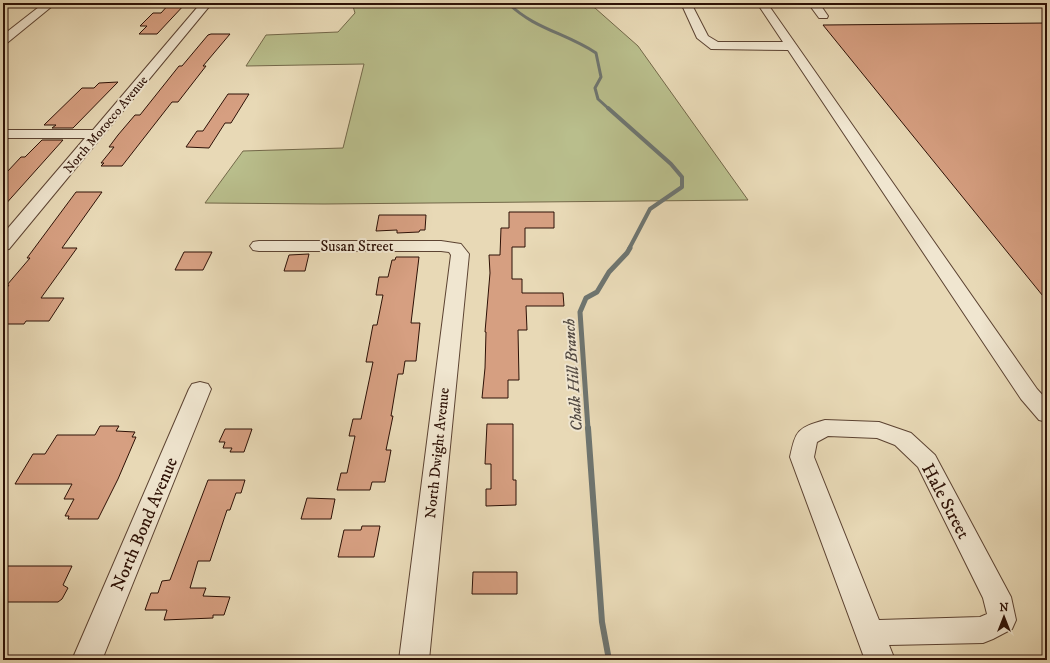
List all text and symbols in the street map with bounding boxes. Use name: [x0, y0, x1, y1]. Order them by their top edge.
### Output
street label: North Morocco Avenue: [60, 73, 151, 177]
street label: Susan Street: [320, 237, 394, 256]
water label: Chalk Hill Branch: [559, 318, 587, 432]
street label: North Dwight Avenue: [421, 387, 454, 520]
street label: North Bond Avenue: [107, 454, 183, 595]
street label: Hale Street: [916, 460, 974, 543]
north arrow: [984, 597, 1024, 637]
text: N: [999, 601, 1009, 615]

